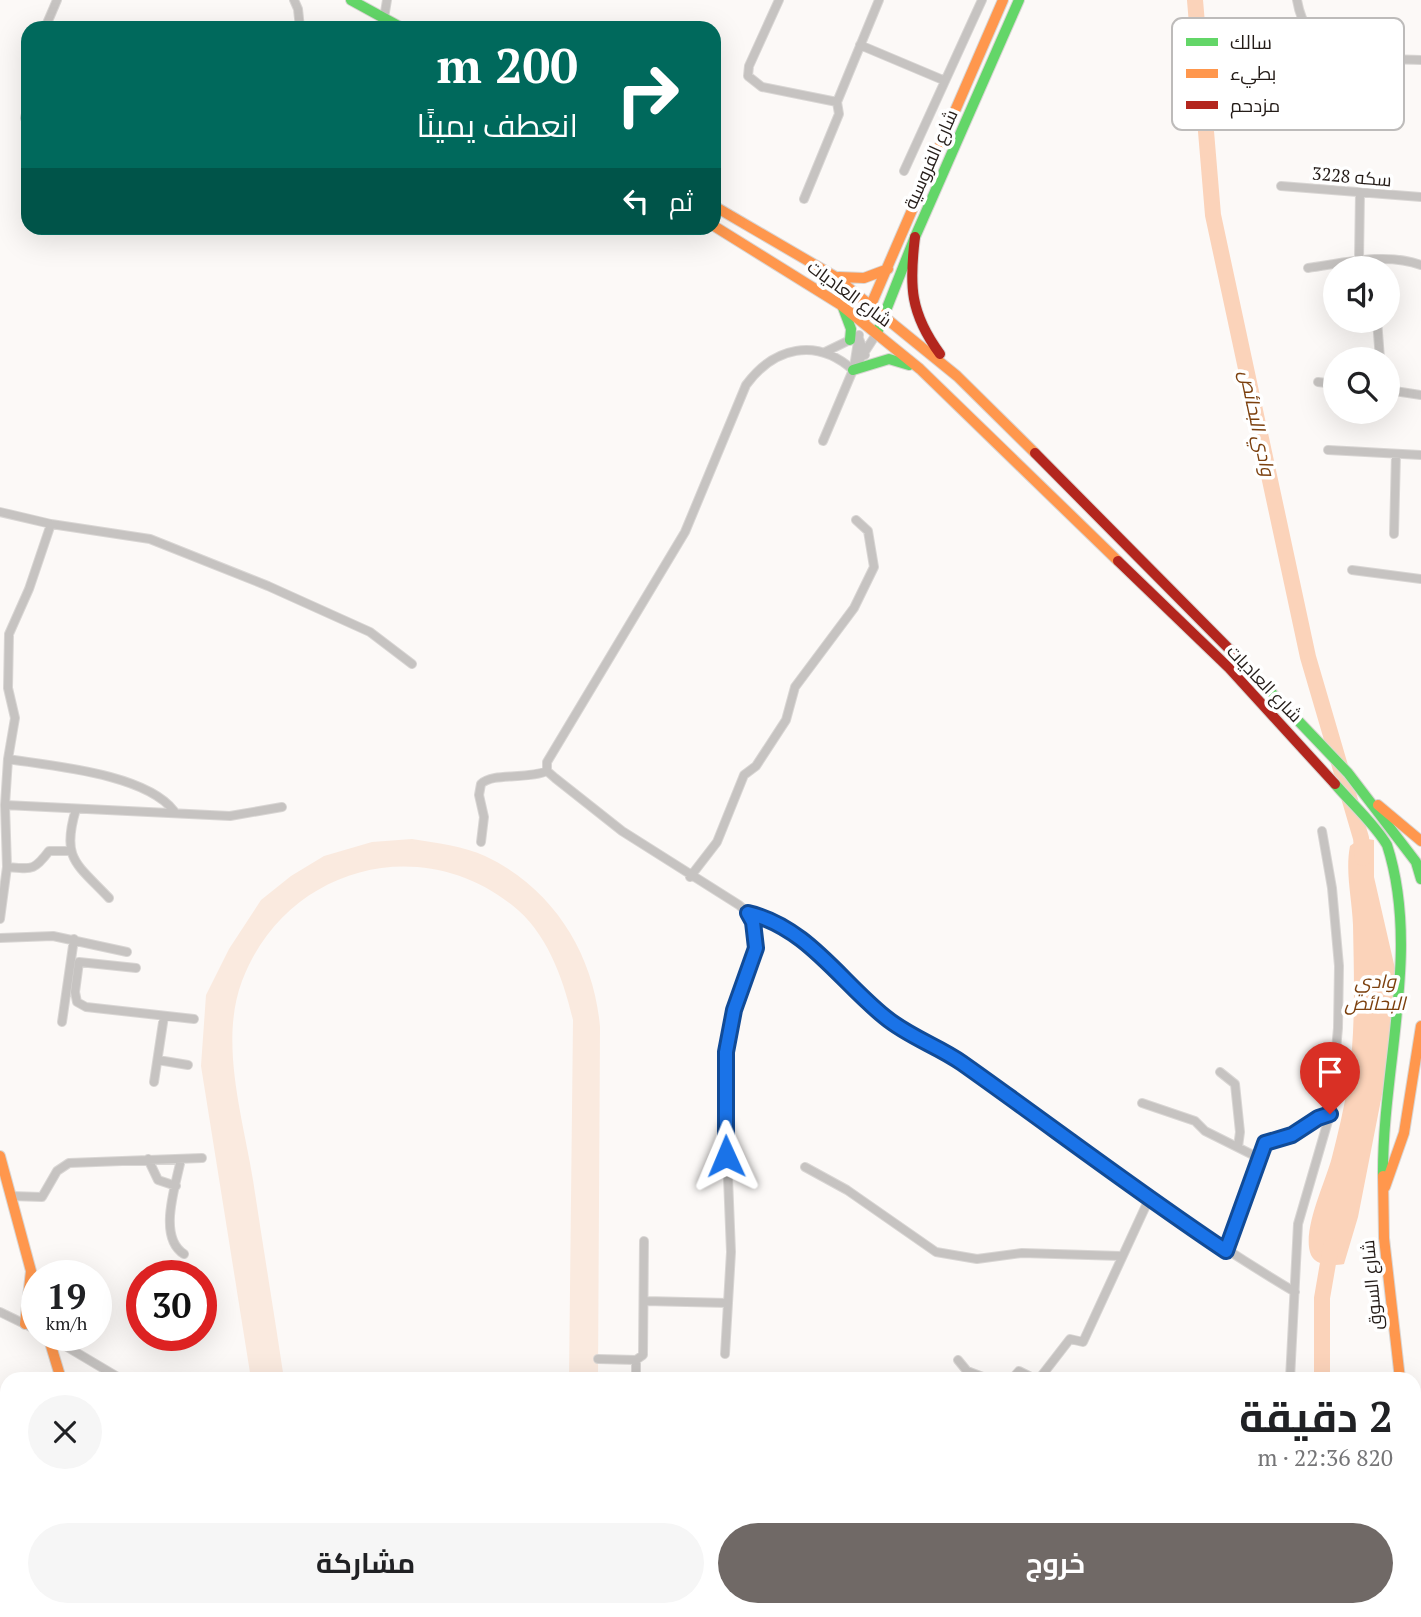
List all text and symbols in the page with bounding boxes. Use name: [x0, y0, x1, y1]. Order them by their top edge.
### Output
legend: [1172, 18, 1404, 130]
text: سالك: [1230, 29, 1272, 54]
text: 200 m: [436, 32, 578, 97]
icon: right: [602, 49, 693, 140]
text: بطيء: [1230, 60, 1276, 88]
text: مزدحم: [1230, 92, 1280, 119]
text: انعطف يمينًا: [417, 104, 578, 146]
street label: شارع الفروسية: [897, 106, 963, 213]
street label: سكه 3228: [1311, 161, 1393, 191]
icon: left: [617, 182, 655, 220]
text: ثم: [669, 184, 693, 218]
street label: شارع العاديات: [802, 254, 897, 333]
map controls: [1323, 256, 1400, 424]
button: sound: [1323, 256, 1400, 333]
button: search: [1323, 347, 1400, 424]
water label: وادي البحائص: [1231, 368, 1282, 481]
street label: شارع العاديات: [1221, 639, 1308, 728]
water label: وادي البحائص: [1344, 968, 1408, 1015]
pin: [1300, 1042, 1360, 1114]
icon: arrive: [1311, 1053, 1349, 1091]
position arrow: [689, 1119, 763, 1193]
street label: شارع السوق: [1355, 1239, 1388, 1331]
speed limit sign: 30: [126, 1260, 217, 1351]
text: 19: [47, 1273, 86, 1319]
text: km/h: [46, 1311, 87, 1335]
text: 2 دقيقة: [1239, 1388, 1393, 1444]
button: close: [28, 1395, 102, 1469]
text: 820 m · 22:36: [1258, 1442, 1393, 1473]
button: مشاركة: [28, 1523, 704, 1603]
button: خروج: [718, 1523, 1393, 1603]

